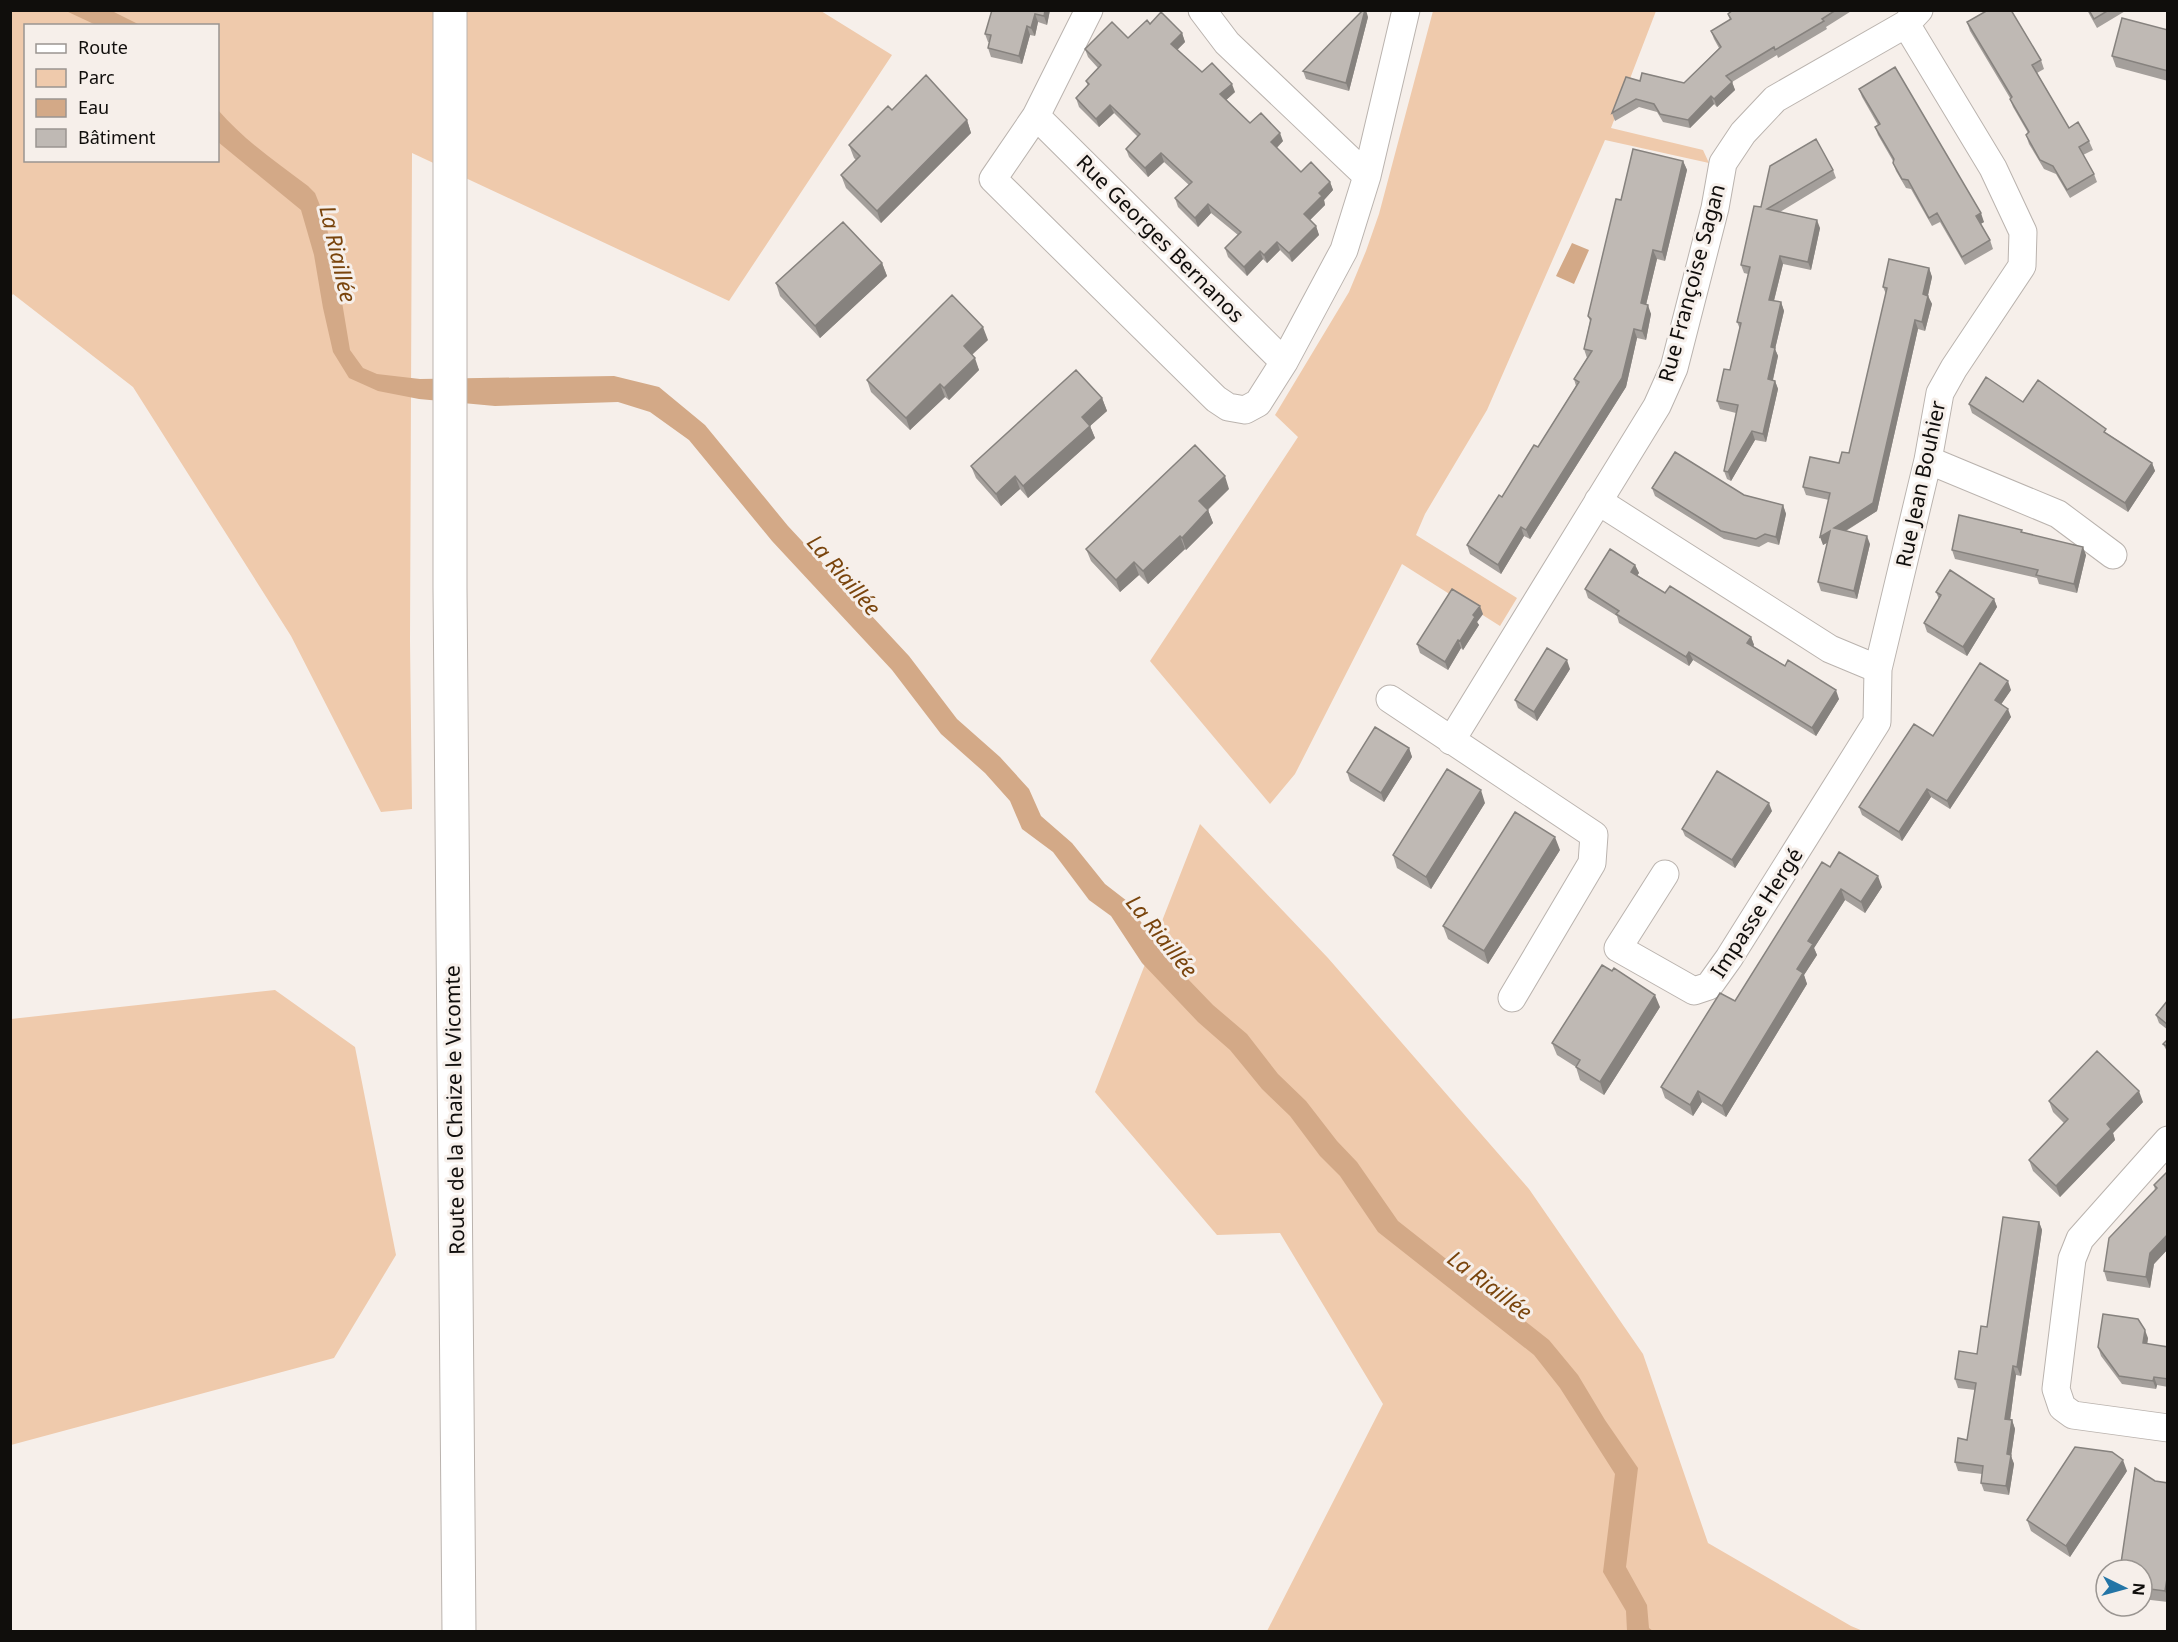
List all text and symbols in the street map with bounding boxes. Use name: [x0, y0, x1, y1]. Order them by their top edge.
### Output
legend: [24, 24, 219, 162]
text: Route: [78, 35, 128, 59]
text: Parc: [78, 65, 115, 89]
text: Eau: [78, 95, 109, 119]
text: Bâtiment: [78, 125, 156, 149]
street label: Rue Georges Bernanos: [1071, 148, 1251, 328]
street label: Rue Françoise Sagan: [1651, 181, 1731, 385]
water label: La Riaillée: [313, 202, 365, 305]
street label: Rue Jean Bouhier: [1889, 398, 1951, 570]
water label: La Riaillée: [801, 527, 888, 621]
street label: Impasse Hergé: [1704, 842, 1809, 983]
water label: La Riaillée: [1120, 888, 1205, 983]
street label: Route de la Chaize le Vicomte: [437, 965, 471, 1255]
water label: La Riaillée: [1442, 1243, 1539, 1326]
north arrow: [2094, 1558, 2154, 1618]
text: N: [2127, 1582, 2150, 1597]

